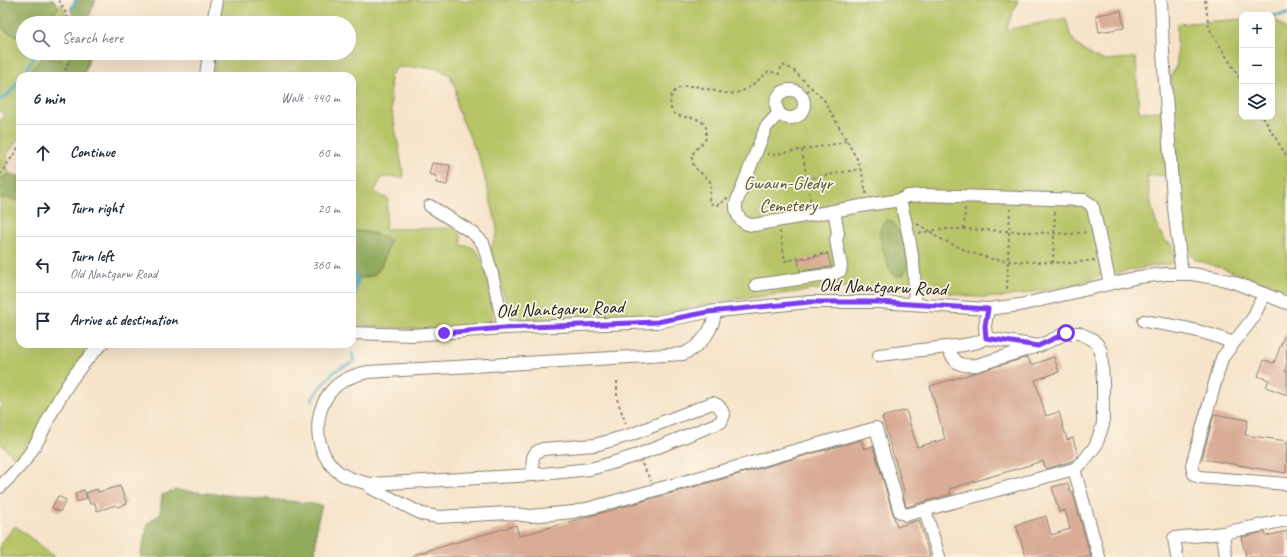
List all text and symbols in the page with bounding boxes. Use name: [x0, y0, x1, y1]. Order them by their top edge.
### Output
map controls: [1239, 12, 1275, 120]
button: +: [1239, 12, 1275, 48]
search box: [16, 16, 356, 60]
icon: search: [30, 27, 52, 49]
text: Search here: [62, 29, 123, 48]
button: −: [1239, 48, 1275, 84]
button: layers: [1239, 84, 1275, 120]
text: 6 min: [32, 88, 65, 109]
text: Walk · 440 m: [281, 90, 340, 106]
icon: ahead: [32, 142, 54, 164]
text: Continue: [70, 143, 115, 162]
text: 60 m: [318, 145, 340, 161]
park label: Gwaun-Gledyr Cemetery: [744, 171, 835, 217]
icon: right: [32, 198, 54, 220]
text: Turn right: [70, 199, 123, 218]
text: 20 m: [318, 201, 340, 217]
text: Turn left: [70, 247, 113, 266]
icon: left: [32, 254, 54, 276]
text: 360 m: [312, 257, 340, 273]
text: Old Nantgarw Road: [70, 266, 157, 282]
street label: Old Nantgarw Road: [819, 273, 951, 301]
street label: Old Nantgarw Road: [496, 295, 628, 323]
icon: arrive: [32, 310, 54, 332]
text: Arrive at destination: [70, 311, 177, 330]
route end: [435, 324, 453, 342]
route start: [1057, 324, 1075, 342]

